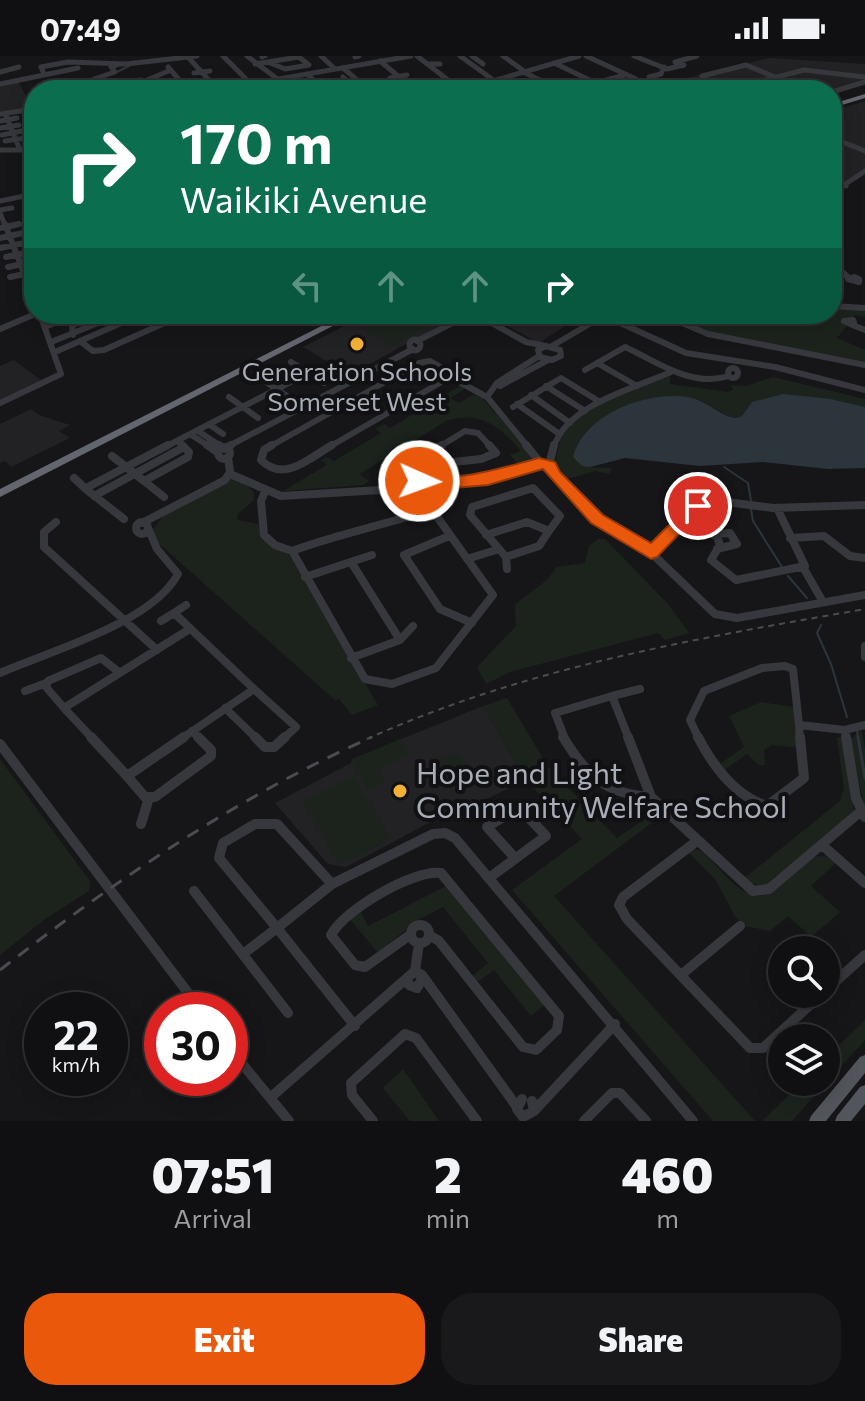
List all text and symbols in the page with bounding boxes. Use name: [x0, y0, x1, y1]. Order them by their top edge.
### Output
text: 07:49: [40, 10, 121, 47]
text: 170 m: [180, 107, 333, 176]
icon: right: [48, 112, 152, 216]
text: Waikiki Avenue: [180, 176, 427, 220]
icon: left: [285, 264, 329, 308]
icon: ahead: [369, 264, 413, 308]
icon: ahead: [453, 264, 497, 308]
icon: right: [537, 264, 581, 308]
marker: Generation Schools Somerset West: [348, 335, 366, 353]
place label: Generation Schools Somerset West: [242, 355, 472, 416]
position arrow: [377, 439, 461, 523]
pin: [664, 472, 732, 540]
icon: arrive: [676, 484, 720, 528]
place label: Hope and Light Community Welfare School: [416, 753, 787, 824]
marker: Hope and Light Community Welfare School: [391, 782, 409, 800]
map controls: [768, 936, 840, 1096]
button: search: [768, 936, 840, 1008]
speed limit sign: 30: [144, 992, 248, 1096]
text: 22: [53, 1009, 99, 1058]
button: layers: [768, 1024, 840, 1096]
text: km/h: [52, 1052, 100, 1076]
text: 07:51: [152, 1144, 274, 1203]
text: 2: [434, 1144, 462, 1203]
text: 460: [622, 1144, 713, 1203]
text: Arrival: [174, 1202, 252, 1233]
text: min: [426, 1202, 470, 1233]
text: m: [656, 1202, 679, 1233]
button: Exit: [24, 1293, 425, 1385]
button: Share: [441, 1293, 841, 1385]

